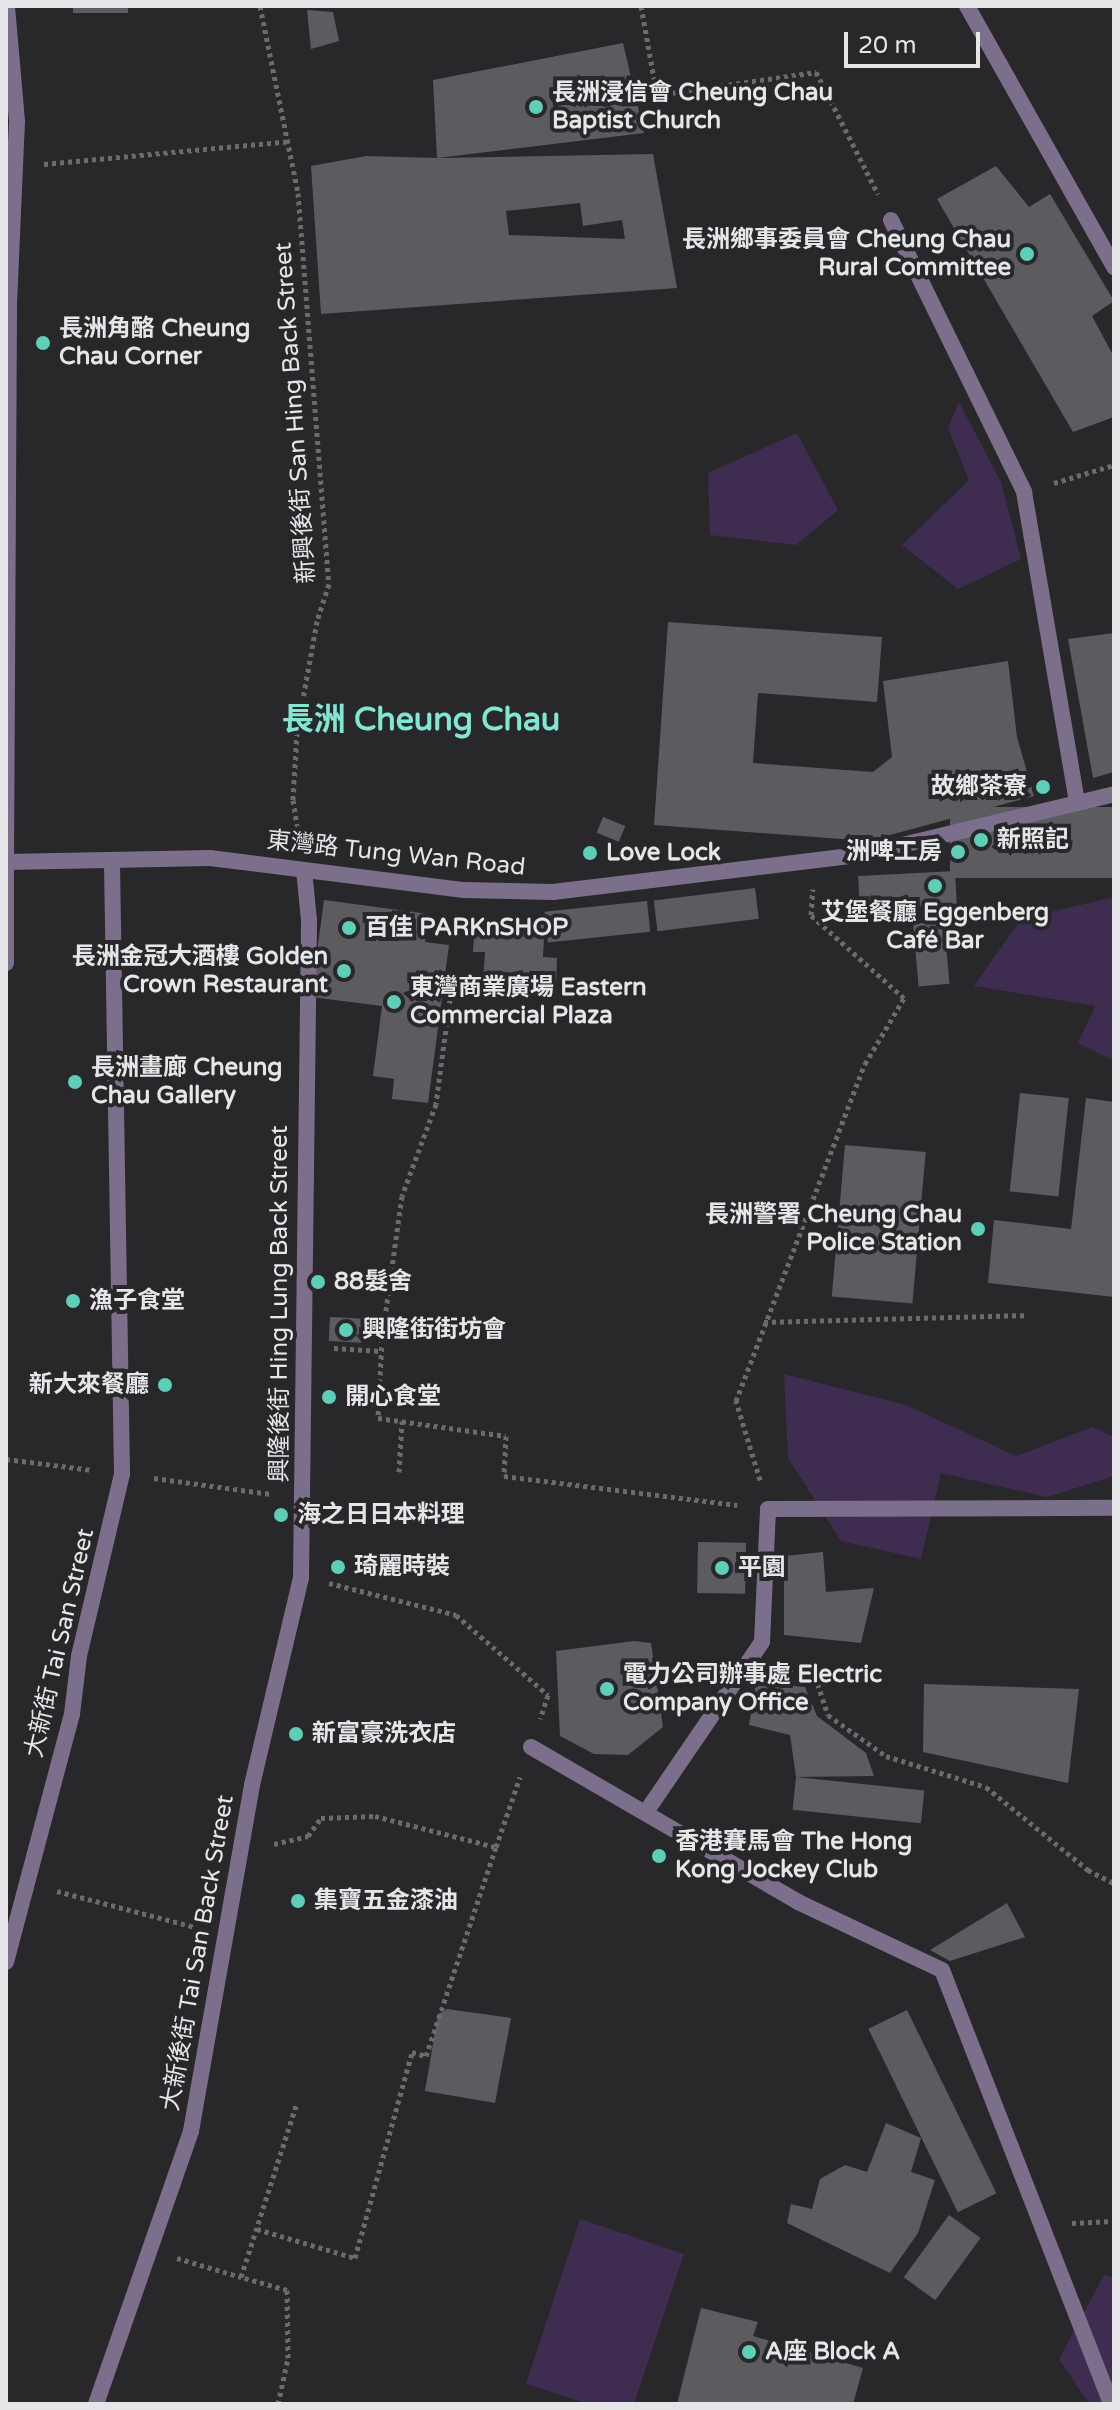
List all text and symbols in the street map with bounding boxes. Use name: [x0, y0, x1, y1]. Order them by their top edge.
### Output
scale bar: [848, 16, 984, 66]
text: 20 m: [858, 31, 916, 60]
place label: 長洲浸信會 Cheung Chau Baptist Church: [552, 79, 833, 135]
marker: 長洲浸信會 Cheung Chau Baptist Church: [527, 98, 545, 116]
place label: 長洲鄉事委員會 Cheung Chau Rural Committee: [682, 226, 1011, 282]
street label: 新興後街 San Hing Back Street: [269, 241, 321, 585]
marker: 長洲鄉事委員會 Cheung Chau Rural Committee: [1018, 245, 1036, 263]
place label: 長洲角酪 Cheung Chau Corner: [59, 315, 250, 371]
marker: 長洲角酪 Cheung Chau Corner: [34, 334, 52, 352]
district label: 長洲 Cheung Chau: [282, 701, 560, 739]
place label: 故鄉茶寮: [931, 773, 1027, 801]
marker: 故鄉茶寮: [1034, 778, 1052, 796]
street label: 東灣路 Tung Wan Road: [265, 826, 527, 882]
place label: 新照記: [997, 826, 1069, 854]
marker: 新照記: [972, 831, 990, 849]
place label: 洲啤工房: [846, 838, 942, 866]
place label: Love Lock: [606, 839, 721, 867]
marker: 洲啤工房: [949, 843, 967, 861]
marker: Love Lock: [581, 844, 599, 862]
marker: 艾堡餐廳 Eggenberg Café Bar: [926, 877, 944, 895]
place label: 艾堡餐廳 Eggenberg Café Bar: [821, 899, 1049, 955]
place label: 百佳 PARKnSHOP: [365, 914, 568, 942]
marker: 百佳 PARKnSHOP: [340, 919, 358, 937]
place label: 長洲金冠大酒樓 Golden Crown Restaurant: [72, 943, 328, 999]
marker: 長洲金冠大酒樓 Golden Crown Restaurant: [335, 962, 353, 980]
place label: 東灣商業廣場 Eastern Commercial Plaza: [410, 974, 647, 1030]
marker: 東灣商業廣場 Eastern Commercial Plaza: [385, 993, 403, 1011]
place label: 長洲畫廊 Cheung Chau Gallery: [91, 1054, 282, 1110]
marker: 長洲畫廊 Cheung Chau Gallery: [66, 1073, 84, 1091]
street label: 興隆後街 Hing Lung Back Street: [266, 1125, 294, 1483]
place label: 長洲警署 Cheung Chau Police Station: [705, 1201, 962, 1257]
marker: 長洲警署 Cheung Chau Police Station: [969, 1220, 987, 1238]
place label: 88髮舍: [334, 1268, 412, 1296]
marker: 88髮舍: [309, 1273, 327, 1291]
place label: 漁子食堂: [89, 1287, 185, 1315]
marker: 漁子食堂: [64, 1292, 82, 1310]
place label: 興隆街街坊會: [362, 1316, 506, 1344]
marker: 興隆街街坊會: [337, 1321, 355, 1339]
place label: 新大來餐廳: [29, 1371, 149, 1399]
marker: 新大來餐廳: [156, 1376, 174, 1394]
place label: 開心食堂: [345, 1383, 441, 1411]
marker: 開心食堂: [320, 1388, 338, 1406]
place label: 海之日日本料理: [297, 1501, 465, 1529]
marker: 海之日日本料理: [272, 1506, 290, 1524]
street label: 大新街 Tai San Street: [20, 1526, 100, 1760]
place label: 琦麗時裝: [354, 1553, 450, 1581]
place label: 平園: [738, 1554, 786, 1582]
marker: 琦麗時裝: [329, 1558, 347, 1576]
marker: 平園: [713, 1559, 731, 1577]
place label: 電力公司辦事處 Electric Company Office: [623, 1661, 882, 1717]
marker: 電力公司辦事處 Electric Company Office: [598, 1680, 616, 1698]
place label: 新富豪洗衣店: [312, 1720, 456, 1748]
marker: 新富豪洗衣店: [287, 1725, 305, 1743]
street label: 大新後街 Tai San Back Street: [156, 1793, 240, 2113]
place label: 香港賽馬會 The Hong Kong Jockey Club: [675, 1828, 912, 1884]
marker: 香港賽馬會 The Hong Kong Jockey Club: [650, 1847, 668, 1865]
place label: 集寶五金漆油: [314, 1887, 458, 1915]
marker: 集寶五金漆油: [289, 1892, 307, 1910]
place label: A座 Block A: [765, 2338, 900, 2366]
marker: A座 Block A: [740, 2343, 758, 2361]

